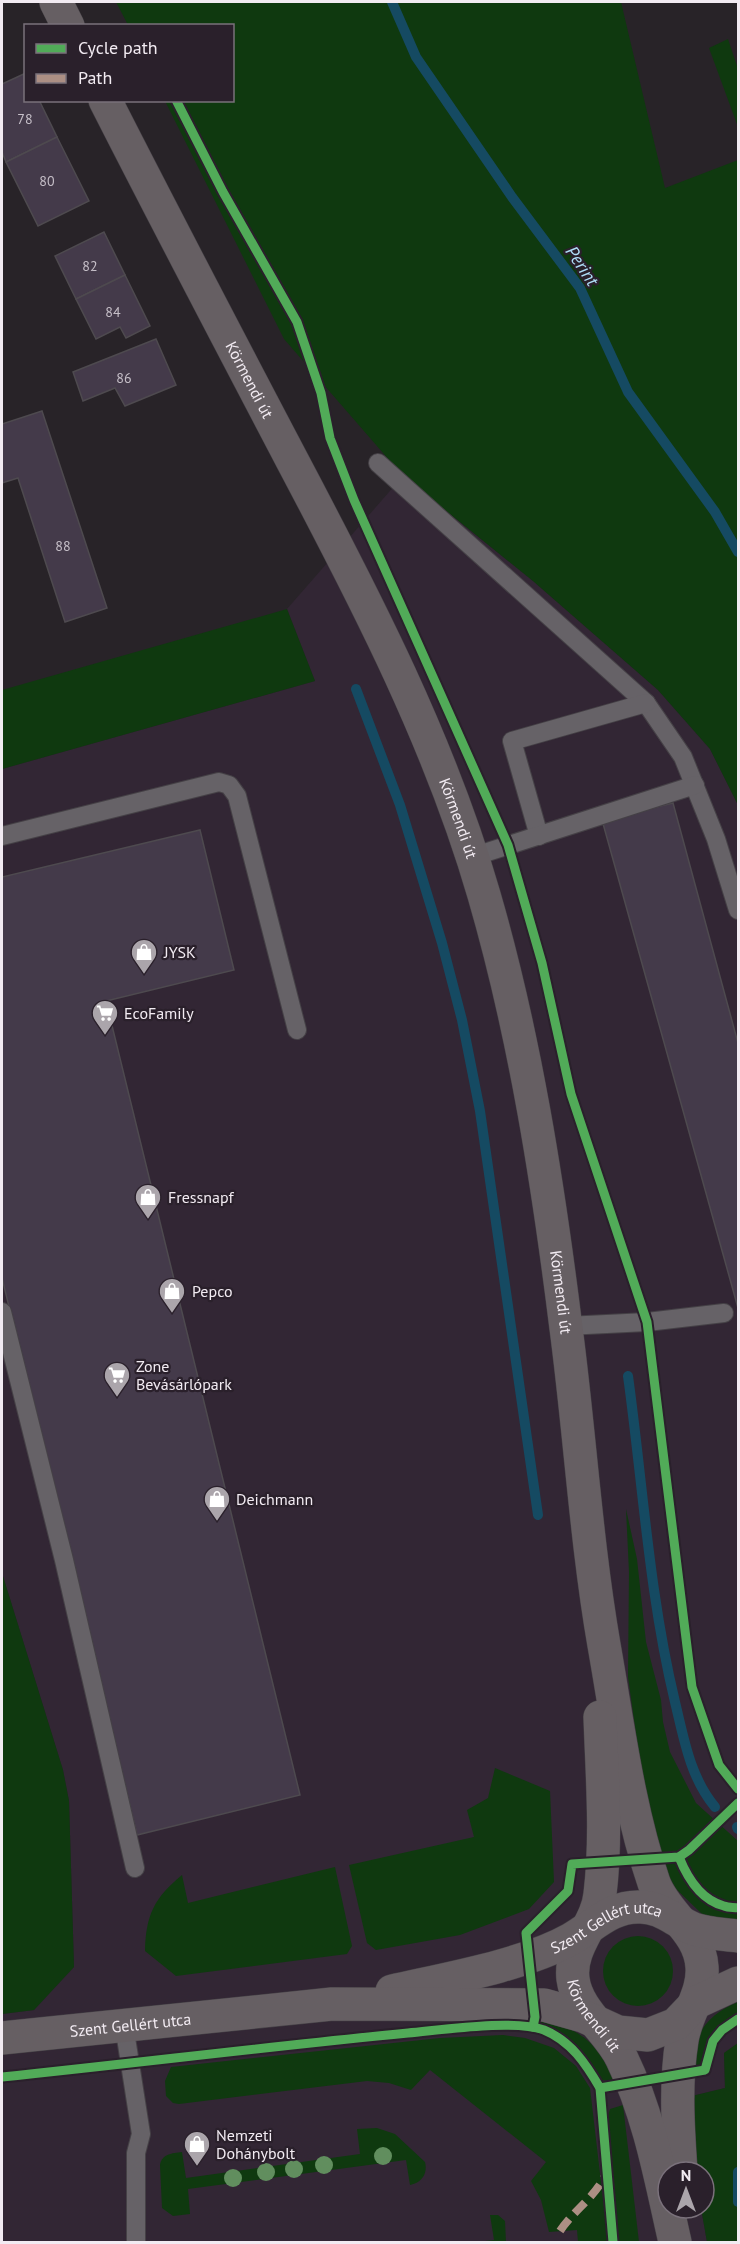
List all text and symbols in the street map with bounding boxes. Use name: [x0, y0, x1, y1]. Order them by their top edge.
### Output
legend: [24, 24, 234, 102]
text: Cycle path: [78, 36, 158, 59]
text: Path: [78, 66, 112, 89]
house number: 78: [17, 110, 33, 128]
house number: 80: [39, 172, 55, 190]
water label: Perint: [561, 241, 605, 291]
house number: 82: [82, 257, 98, 275]
house number: 84: [105, 303, 121, 321]
street label: Körmendi út: [221, 338, 279, 422]
house number: 86: [116, 369, 132, 387]
house number: 88: [55, 537, 71, 555]
street label: Körmendi út: [435, 775, 482, 861]
shop icon: JYSK: [129, 937, 159, 975]
place label: JYSK: [163, 942, 196, 962]
supermarket icon: EcoFamily: [90, 998, 120, 1036]
place label: EcoFamily: [124, 1003, 194, 1023]
shop icon: Fressnapf: [133, 1182, 163, 1220]
place label: Fressnapf: [168, 1187, 234, 1207]
street label: Körmendi út: [546, 1249, 577, 1336]
shop icon: Pepco: [157, 1276, 187, 1314]
place label: Pepco: [192, 1281, 233, 1301]
place label: Zone Bevásárlópark: [136, 1356, 232, 1394]
supermarket icon: Zone Bevásárlópark: [102, 1360, 132, 1398]
shop icon: Deichmann: [202, 1484, 232, 1522]
place label: Deichmann: [236, 1489, 313, 1509]
street label: Szent Gellért utca: [547, 1897, 666, 1958]
street label: Körmendi út: [563, 1977, 626, 2056]
street label: Szent Gellért utca: [69, 2009, 192, 2041]
place label: Nemzeti Dohánybolt: [216, 2125, 296, 2163]
shop icon: Nemzeti Dohánybolt: [182, 2129, 212, 2167]
north arrow: [656, 2160, 716, 2220]
text: N: [681, 2165, 691, 2185]

